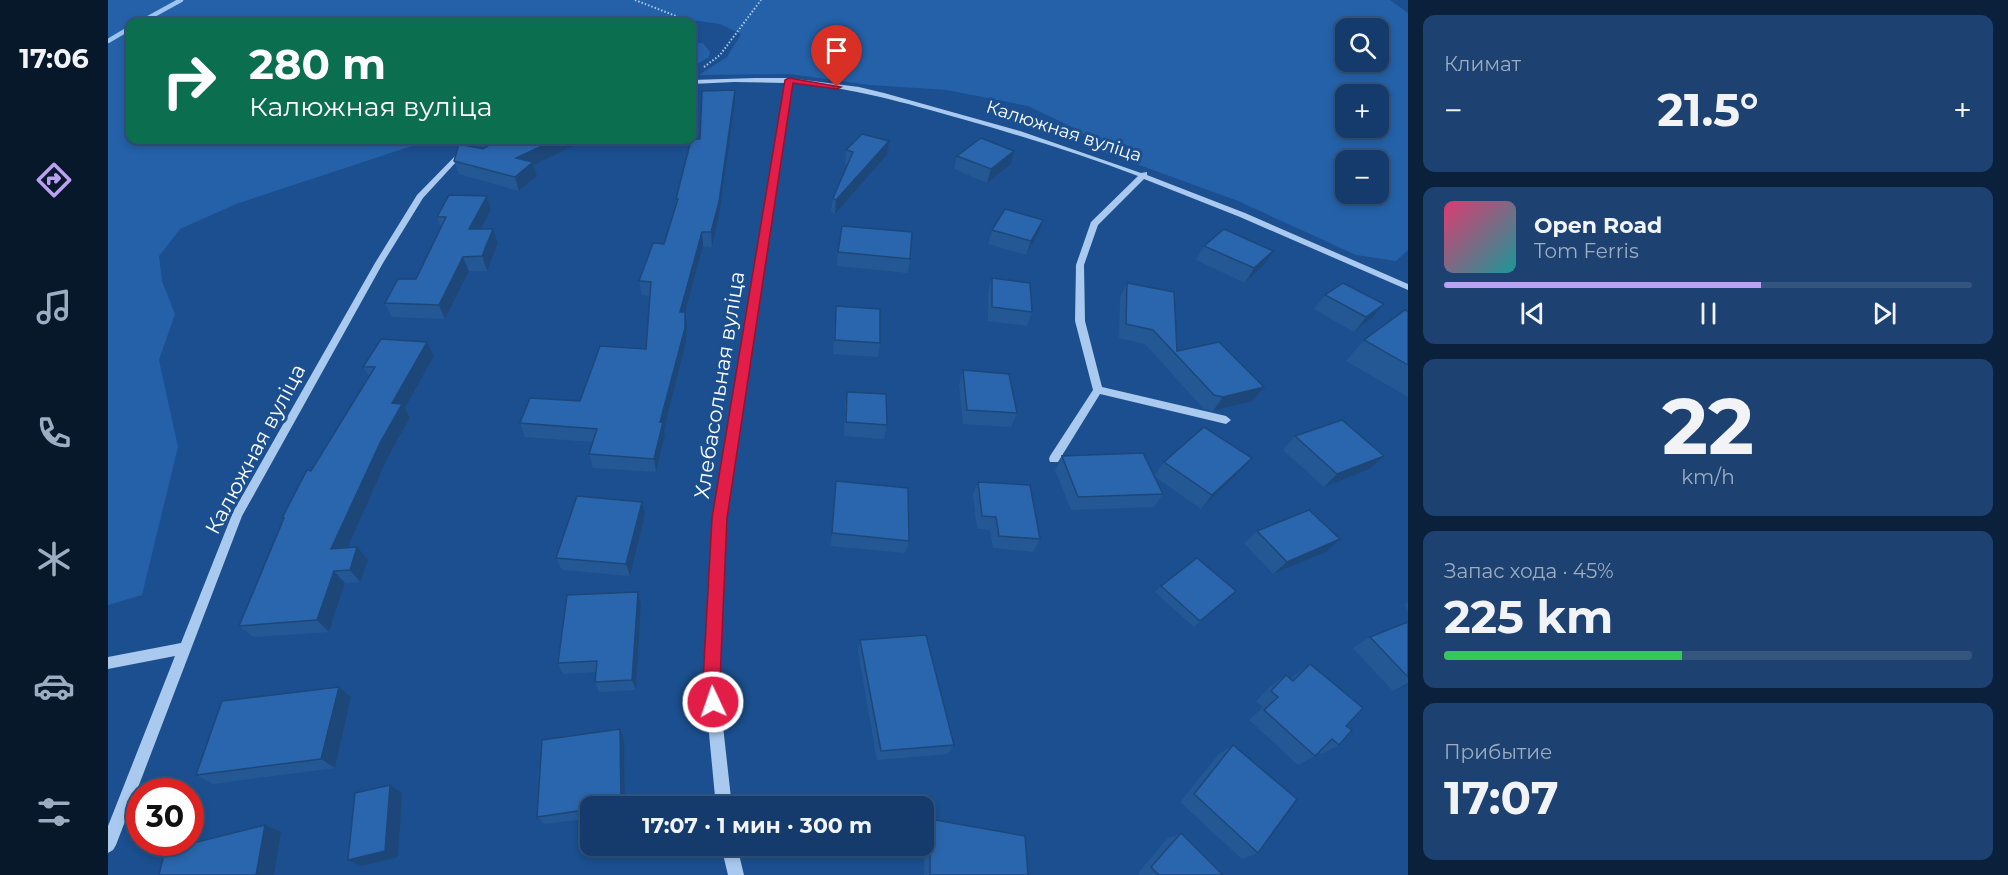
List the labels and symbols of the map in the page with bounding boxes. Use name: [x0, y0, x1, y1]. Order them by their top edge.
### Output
pin: [811, 25, 862, 87]
street label: Калюжная вуліца: [983, 95, 1145, 167]
street label: Хлебасольная вуліца: [689, 270, 749, 500]
street label: Калюжная вуліца: [200, 360, 310, 538]
position arrow: [681, 670, 745, 734]
speed limit sign: 30: [126, 778, 204, 856]

